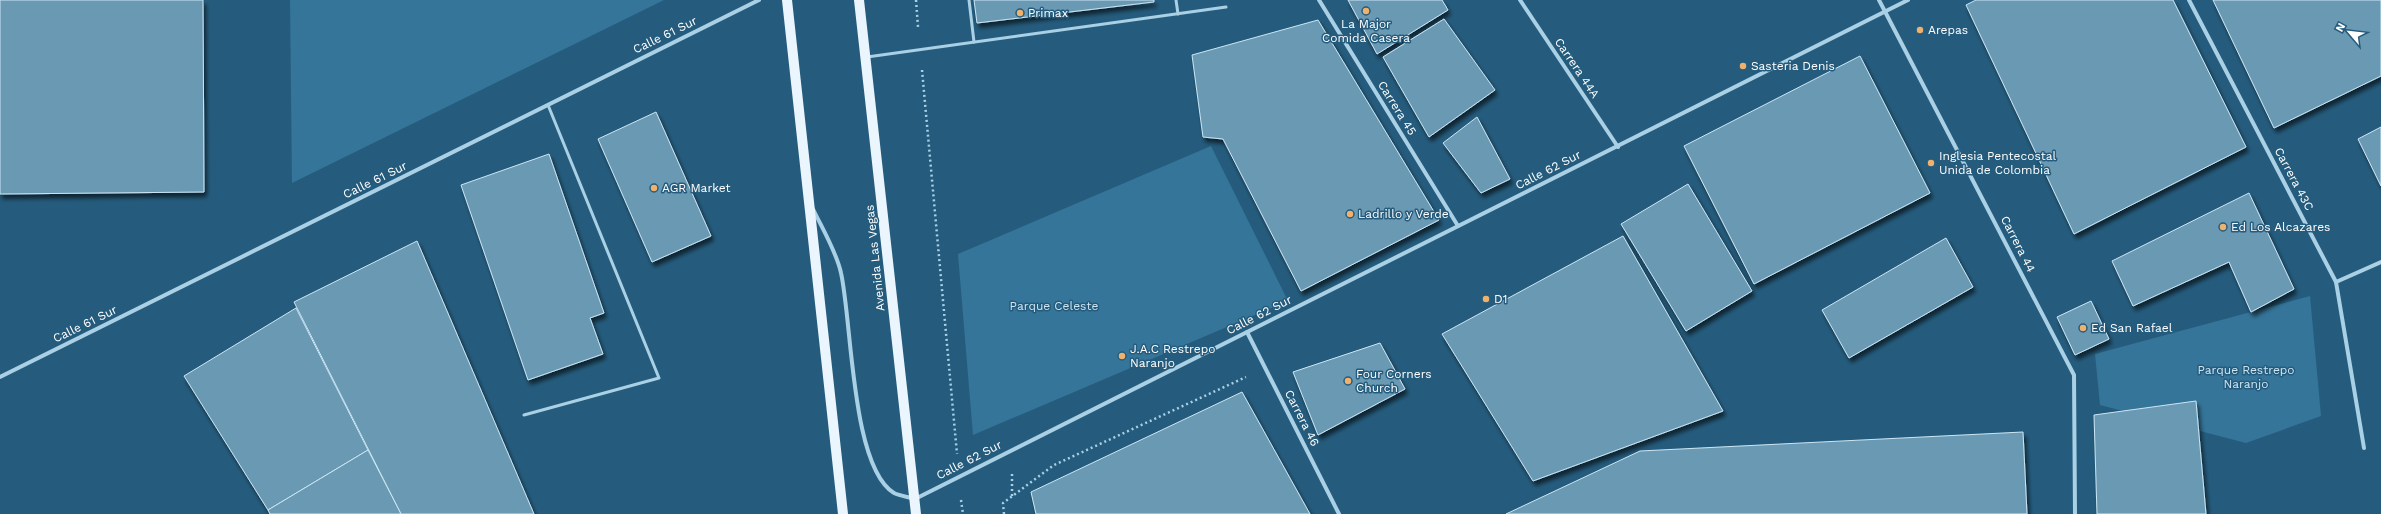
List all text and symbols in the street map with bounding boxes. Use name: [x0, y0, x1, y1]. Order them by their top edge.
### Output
place label: Primax: [1028, 6, 1068, 20]
marker: La Major Comida Casera: [1361, 6, 1371, 16]
marker: Primax: [1015, 8, 1025, 18]
north arrow: [2329, 12, 2369, 52]
street label: Calle 61 Sur: [631, 13, 699, 57]
place label: La Major Comida Casera: [1322, 17, 1410, 45]
text: N: [2333, 21, 2348, 34]
place label: Arepas: [1928, 23, 1968, 37]
marker: Arepas: [1915, 25, 1925, 35]
street label: Carrera 44A: [1552, 35, 1602, 101]
place label: Sasteria Denis: [1751, 59, 1835, 73]
marker: Sasteria Denis: [1738, 61, 1748, 71]
street label: Carrera 45: [1375, 78, 1419, 138]
street label: Carrera 43C: [2272, 145, 2316, 213]
street label: Calle 62 Sur: [1513, 147, 1583, 193]
place label: Inglesia Pentecostal Unida de Colombia: [1939, 149, 2057, 177]
street label: Calle 61 Sur: [341, 158, 409, 202]
marker: Inglesia Pentecostal Unida de Colombia: [1926, 158, 1936, 168]
place label: AGR Market: [662, 181, 731, 195]
marker: AGR Market: [649, 183, 659, 193]
street label: Avenida Las Vegas: [862, 204, 888, 312]
place label: Ladrillo y Verde: [1358, 207, 1449, 221]
marker: Ladrillo y Verde: [1345, 209, 1355, 219]
street label: Carrera 44: [1998, 213, 2038, 275]
place label: Ed Los Alcazares: [2231, 220, 2330, 234]
marker: Ed Los Alcazares: [2218, 222, 2228, 232]
street label: Calle 62 Sur: [1224, 292, 1294, 338]
place label: D1: [1494, 292, 1507, 306]
marker: D1: [1481, 294, 1491, 304]
park label: Parque Celeste: [1010, 299, 1098, 313]
street label: Calle 61 Sur: [51, 302, 119, 346]
place label: Ed San Rafael: [2091, 321, 2173, 335]
marker: Ed San Rafael: [2078, 323, 2088, 333]
place label: J.A.C Restrepo Naranjo: [1130, 342, 1215, 370]
marker: J.A.C Restrepo Naranjo: [1117, 351, 1127, 361]
park label: Parque Restrepo Naranjo: [2197, 363, 2295, 391]
place label: Four Corners Church: [1356, 367, 1432, 395]
marker: Four Corners Church: [1343, 376, 1353, 386]
street label: Carrera 46: [1282, 387, 1322, 449]
street label: Calle 62 Sur: [934, 437, 1004, 483]

